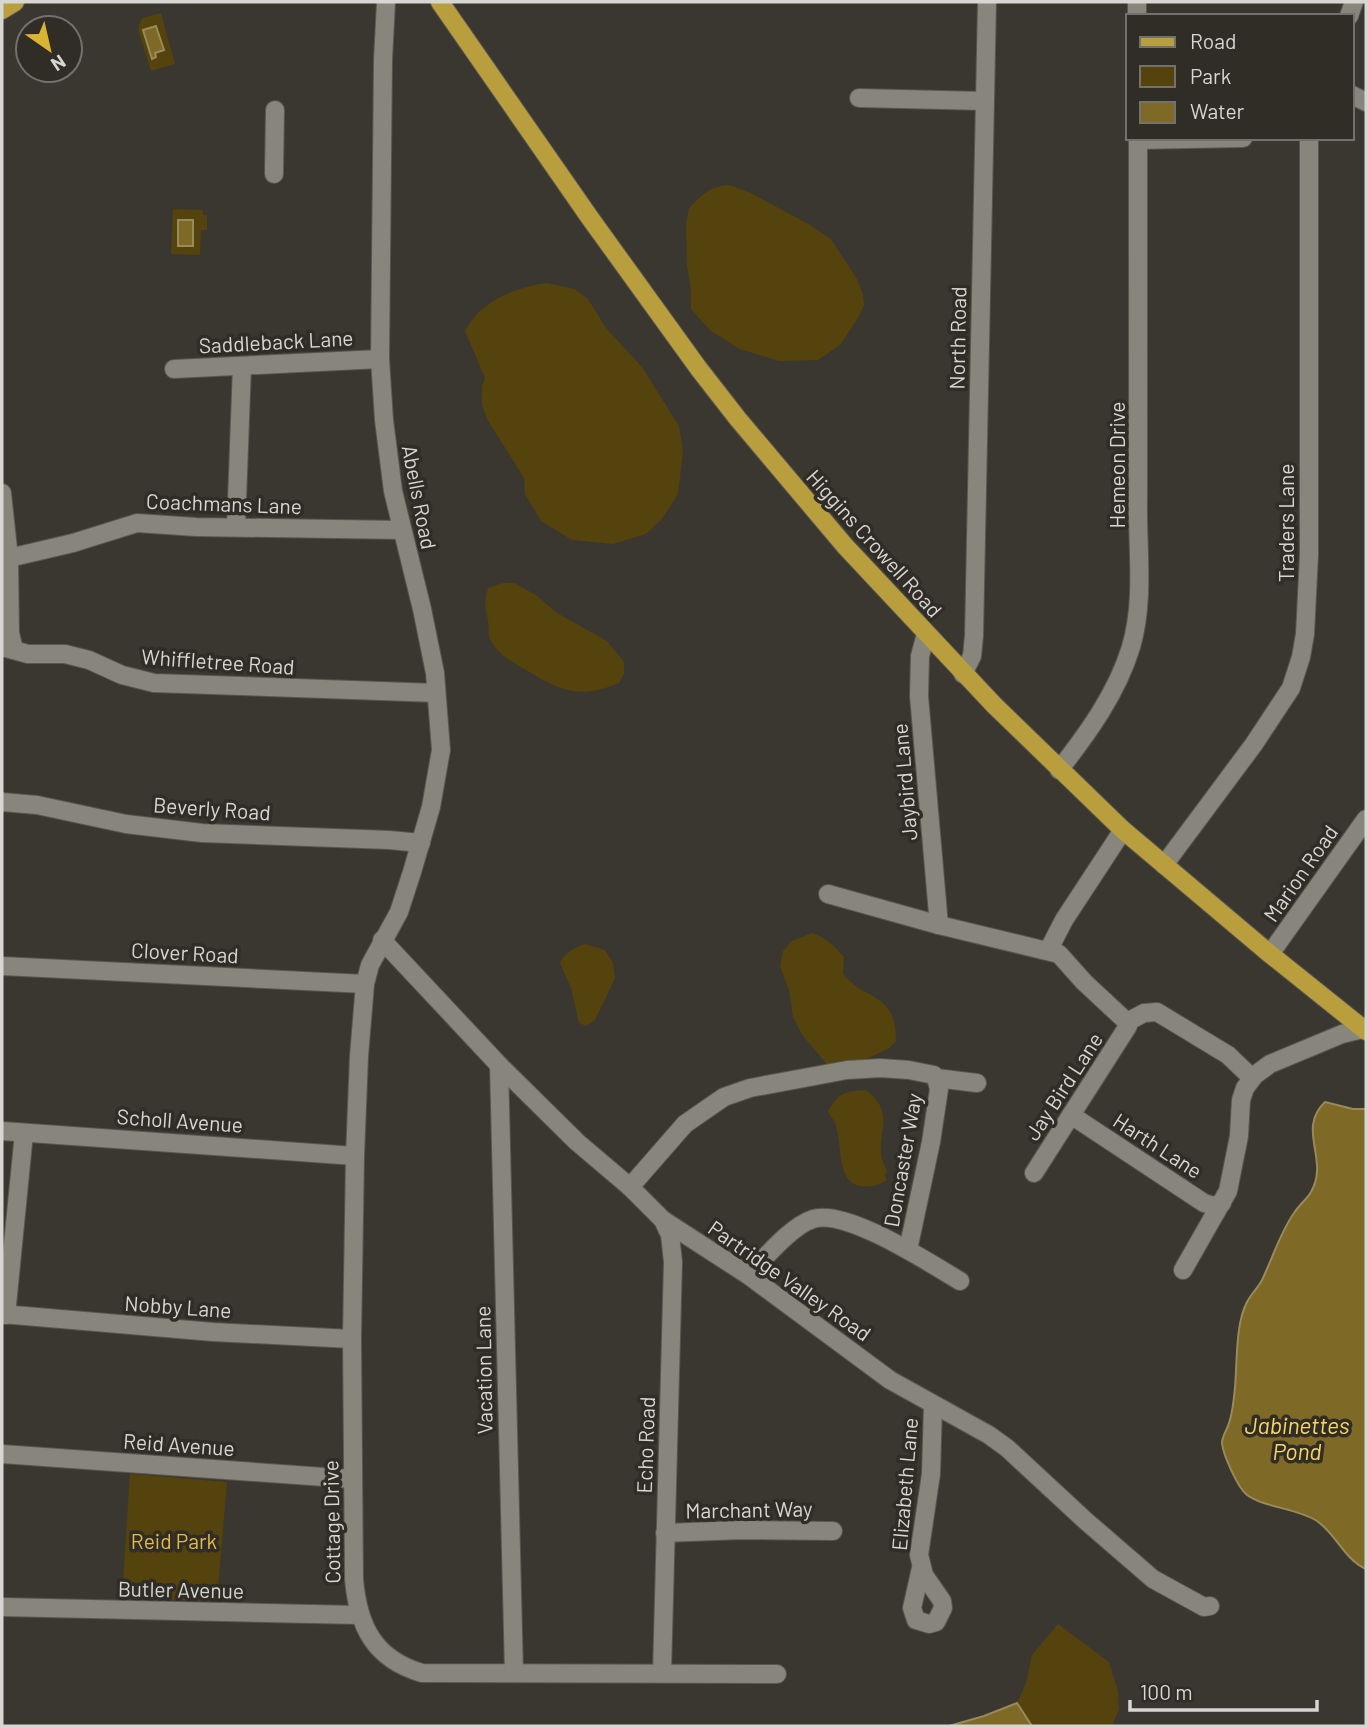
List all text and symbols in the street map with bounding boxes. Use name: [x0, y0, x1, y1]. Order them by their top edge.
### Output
north arrow: [14, 14, 84, 84]
legend: [1126, 14, 1354, 140]
text: Road: [1190, 28, 1236, 53]
text: N: [47, 50, 70, 77]
text: Park: [1190, 63, 1231, 88]
text: Water: [1190, 98, 1245, 123]
street label: North Road: [944, 286, 970, 390]
street label: Saddleback Lane: [198, 324, 354, 358]
street label: Hemeon Drive: [1104, 401, 1129, 529]
street label: Abells Road: [398, 443, 442, 551]
street label: Higgins Crowell Road: [802, 464, 948, 622]
street label: Traders Lane: [1273, 464, 1298, 582]
street label: Coachmans Lane: [146, 488, 302, 518]
street label: Whiffletree Road: [140, 643, 296, 679]
street label: Jaybird Lane: [886, 722, 922, 842]
street label: Beverly Road: [152, 791, 272, 825]
street label: Marion Road: [1258, 820, 1342, 926]
street label: Clover Road: [131, 937, 239, 967]
street label: Jay Bird Lane: [1019, 1027, 1107, 1145]
street label: Doncaster Way: [878, 1091, 926, 1229]
street label: Scholl Avenue: [116, 1103, 244, 1137]
street label: Harth Lane: [1109, 1107, 1207, 1183]
street label: Partridge Valley Road: [704, 1214, 876, 1346]
street label: Nobby Lane: [124, 1290, 232, 1322]
street label: Vacation Lane: [469, 1305, 497, 1435]
street label: Echo Road: [631, 1396, 659, 1494]
water label: Jabinettes Pond: [1245, 1411, 1350, 1465]
street label: Elizabeth Lane: [886, 1416, 922, 1552]
street label: Reid Avenue: [122, 1428, 236, 1460]
street label: Cottage Drive: [317, 1460, 345, 1584]
street label: Marchant Way: [685, 1495, 813, 1523]
park label: Reid Park: [131, 1528, 217, 1553]
street label: Butler Avenue: [118, 1575, 244, 1603]
scale bar: [1130, 1668, 1317, 1712]
text: 100 m: [1140, 1679, 1193, 1704]

